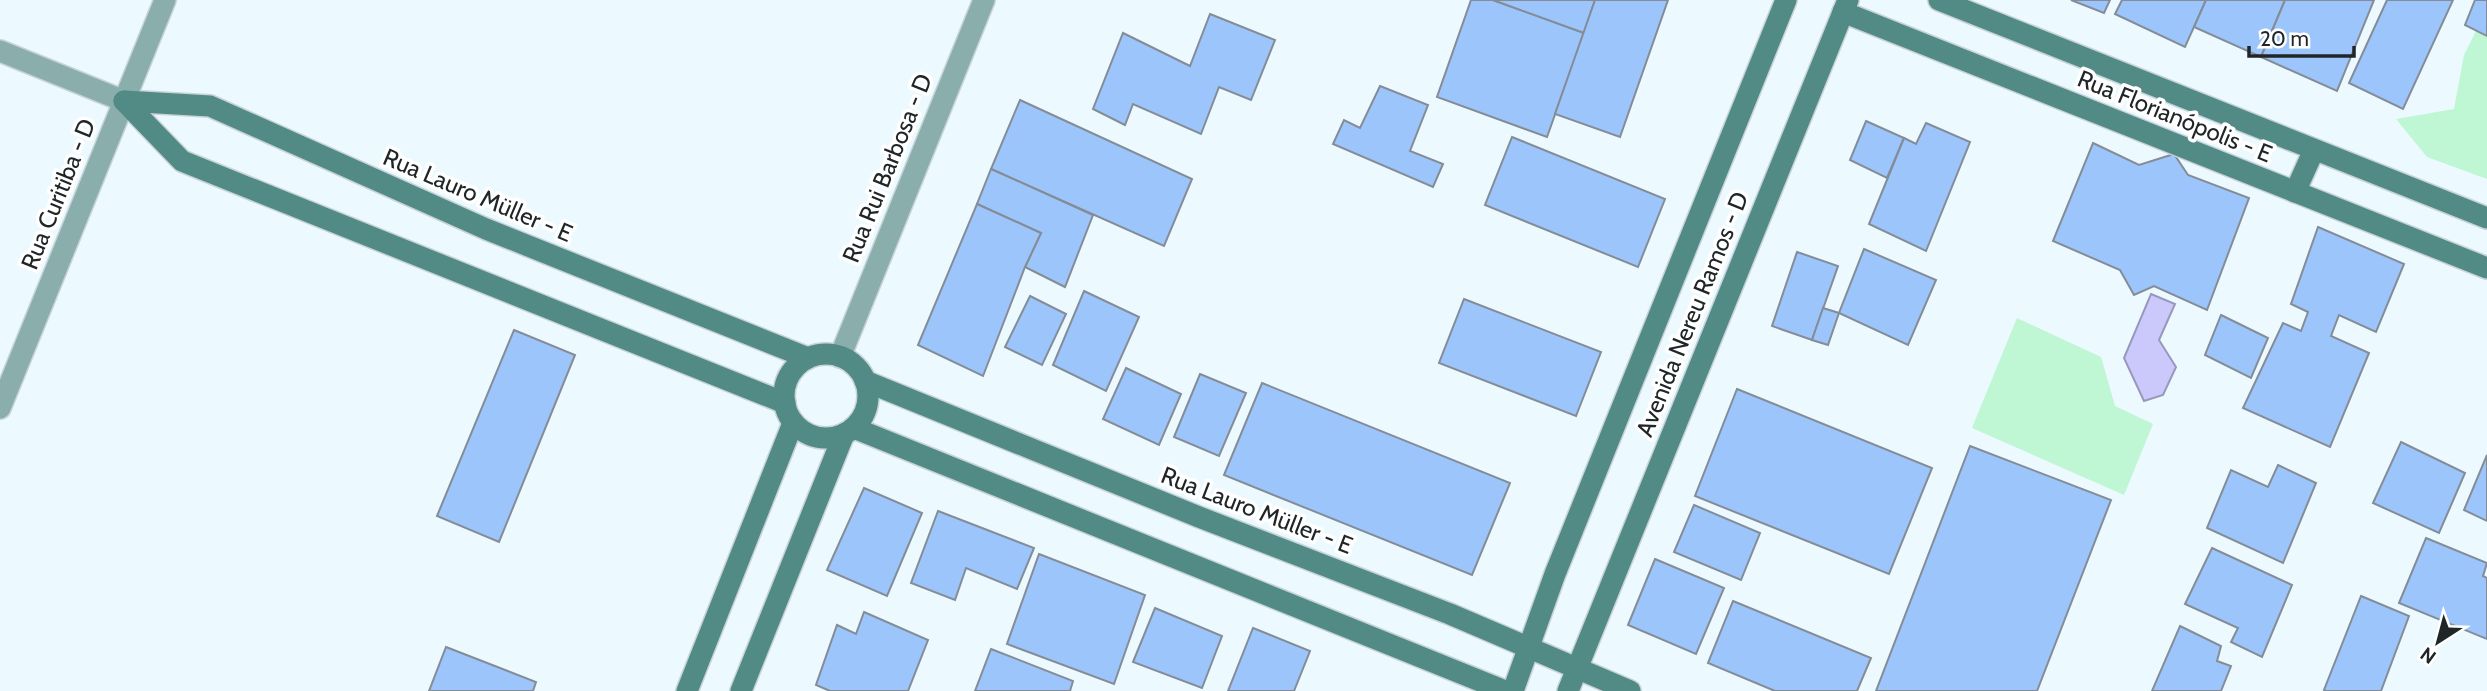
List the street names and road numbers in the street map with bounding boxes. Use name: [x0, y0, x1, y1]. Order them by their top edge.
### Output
street label: Rua Florianópolis - E: [2073, 64, 2277, 168]
street label: Rua Rui Barbosa - D: [836, 69, 938, 267]
street label: Rua Curitiba - D: [15, 114, 101, 274]
street label: Rua Lauro Müller - E: [379, 142, 577, 248]
street label: Avenida Nereu Ramos - D: [1630, 187, 1754, 441]
street label: Rua Lauro Müller - E: [1157, 460, 1357, 560]

